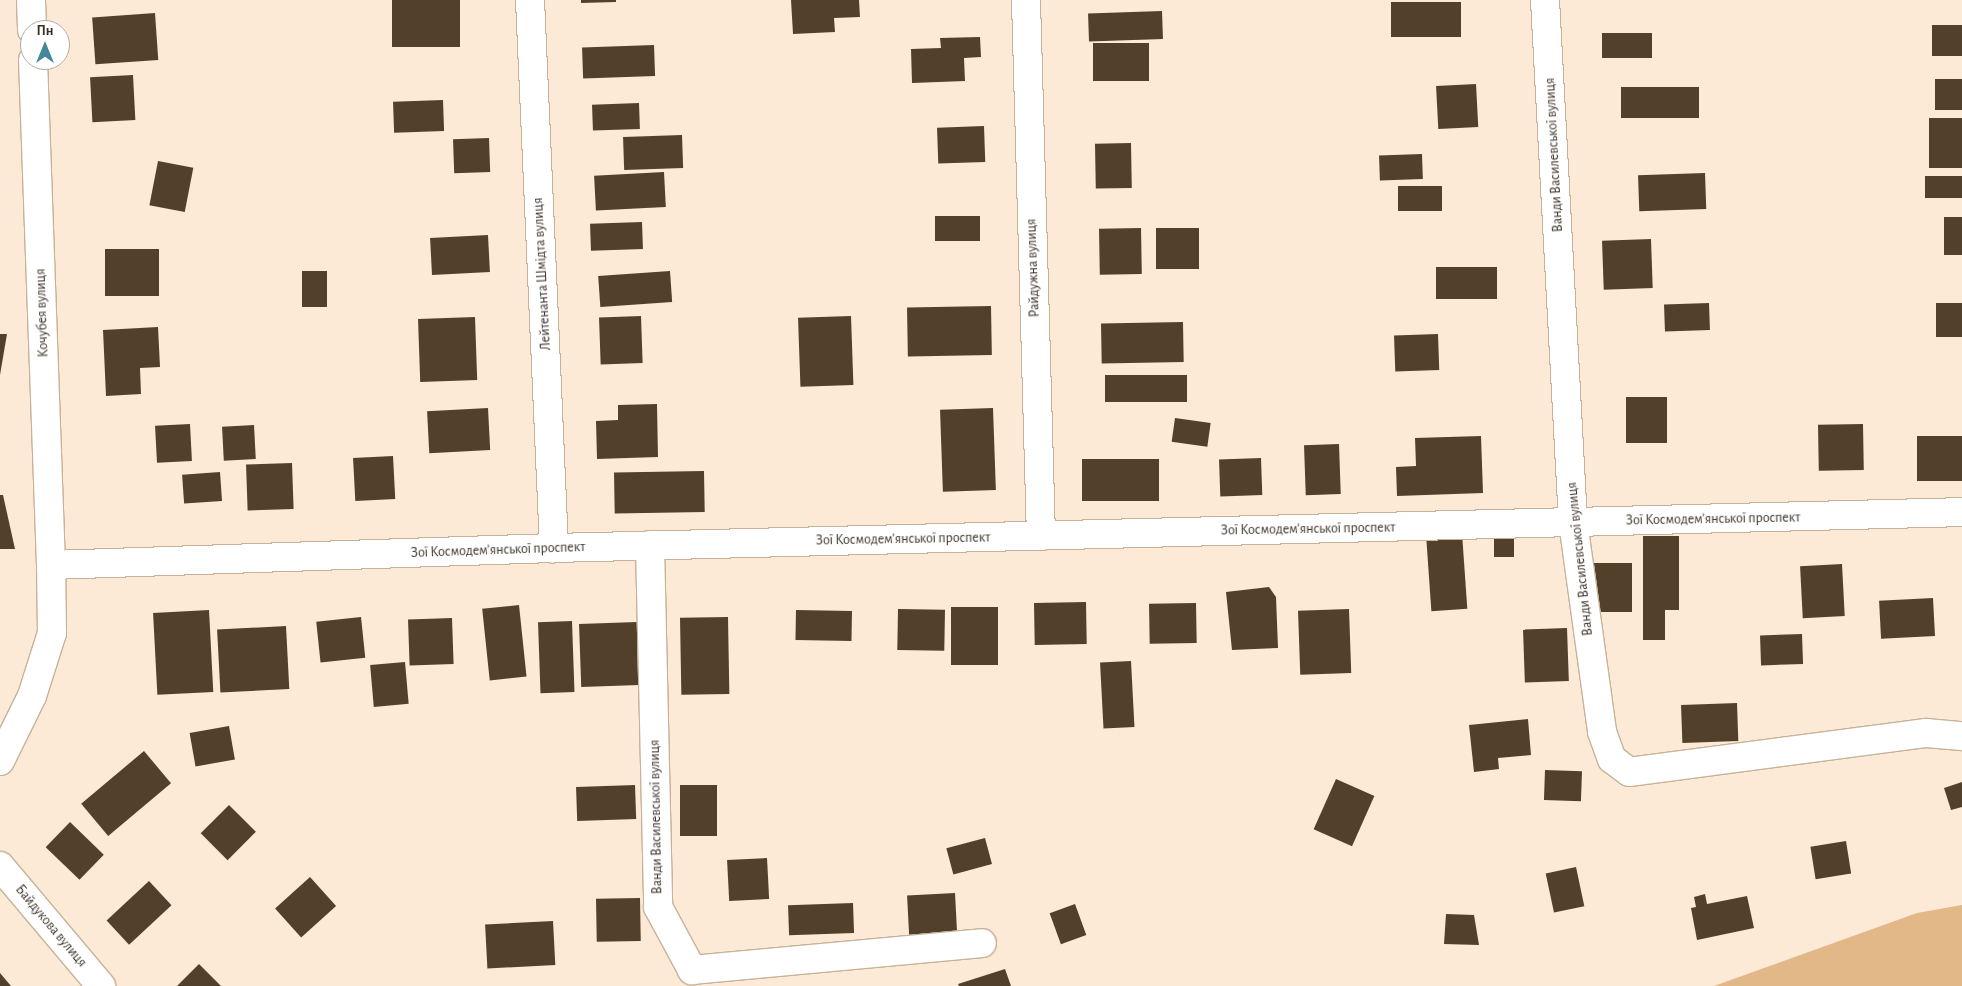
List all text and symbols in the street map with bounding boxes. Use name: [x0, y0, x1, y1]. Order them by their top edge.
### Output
north arrow: [20, 20, 70, 70]
text: Пн: [36, 24, 54, 38]
street label: Ванди Василевської вулиця: [1542, 77, 1566, 233]
street label: Лейтенанта Шмідта вулиця: [530, 197, 554, 351]
street label: Райдужна вулиця: [1023, 218, 1043, 318]
street label: Кочубея вулиця: [32, 268, 52, 358]
street label: Ванди Василевської вулиця: [1564, 481, 1596, 637]
street label: Зої Космодем’янської проспект: [1626, 509, 1800, 529]
street label: Зої Космодем’янської проспект: [1221, 519, 1395, 539]
street label: Зої Космодем’янської проспект: [816, 529, 990, 549]
street label: Зої Космодем’янської проспект: [411, 539, 585, 561]
street label: Ванди Василевської вулиця: [646, 740, 666, 894]
street label: Байдукова вулиця: [12, 881, 90, 971]

